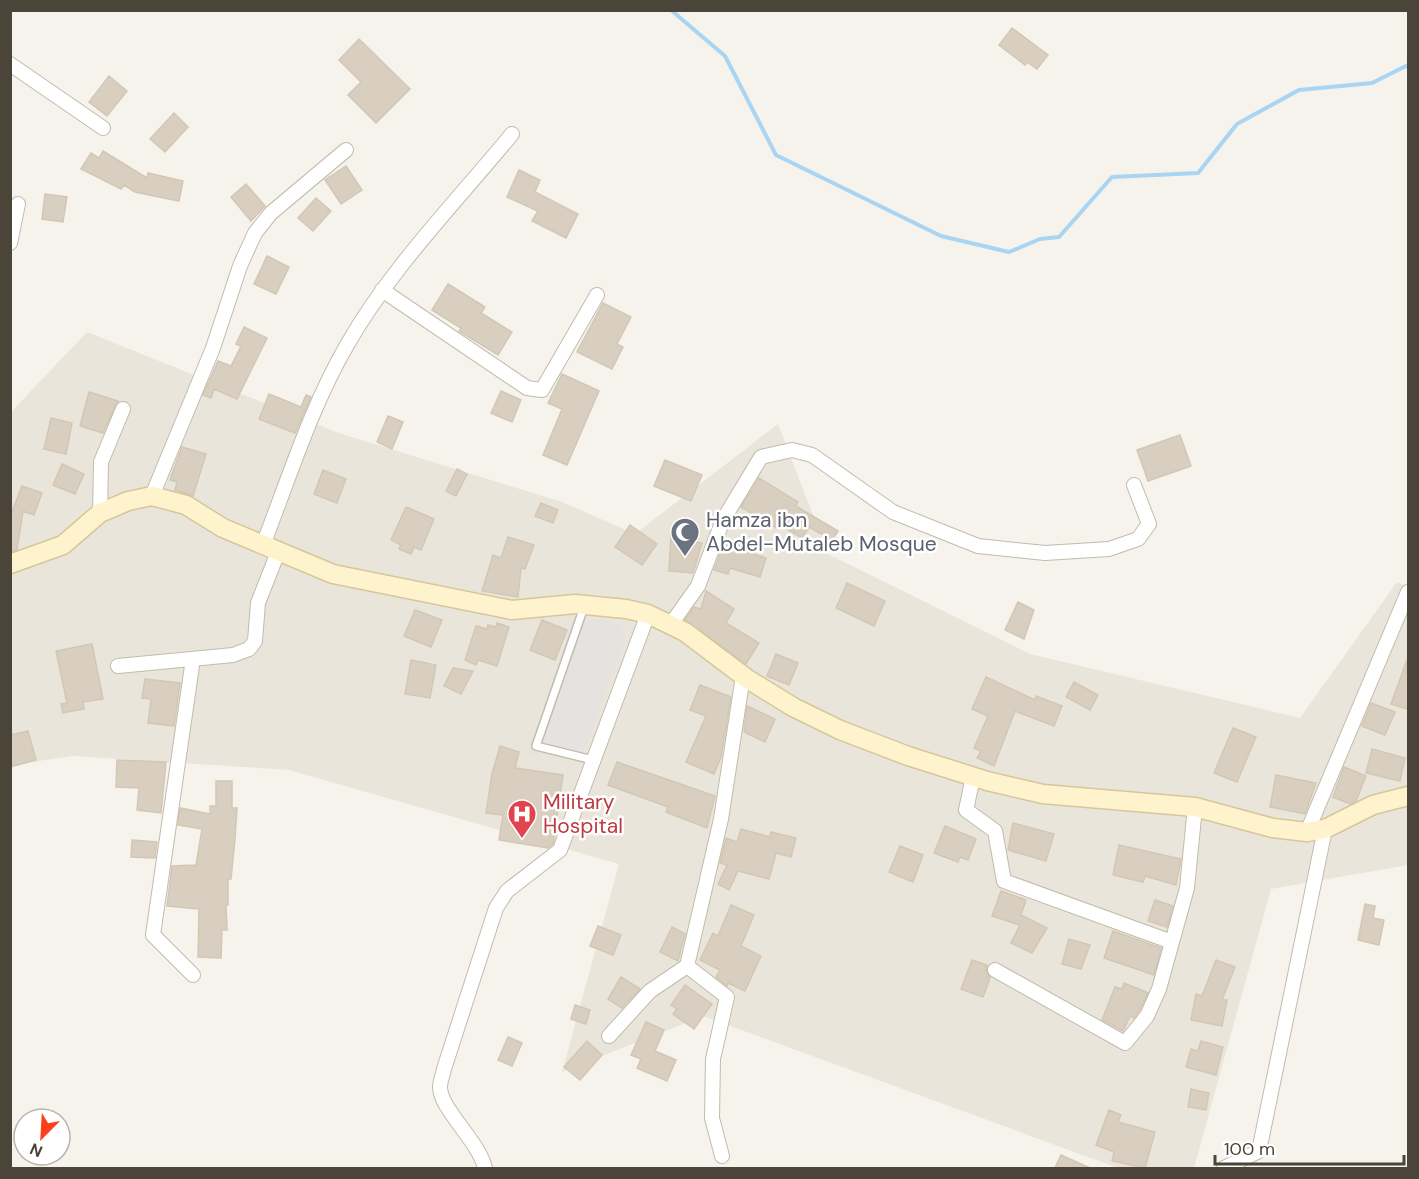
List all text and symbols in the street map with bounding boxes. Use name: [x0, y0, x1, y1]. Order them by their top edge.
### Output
place label: Hamza ibn Abdel-Mutaleb Mosque: [706, 506, 937, 558]
mosque icon: Hamza ibn Abdel-Mutaleb Mosque: [669, 516, 701, 558]
place label: Military Hospital: [543, 788, 623, 840]
hospital icon: Military Hospital: [506, 798, 538, 840]
north arrow: [12, 1107, 72, 1167]
scale bar: [1215, 1128, 1404, 1166]
text: 100 m: [1224, 1137, 1275, 1161]
text: N: [27, 1138, 46, 1162]

